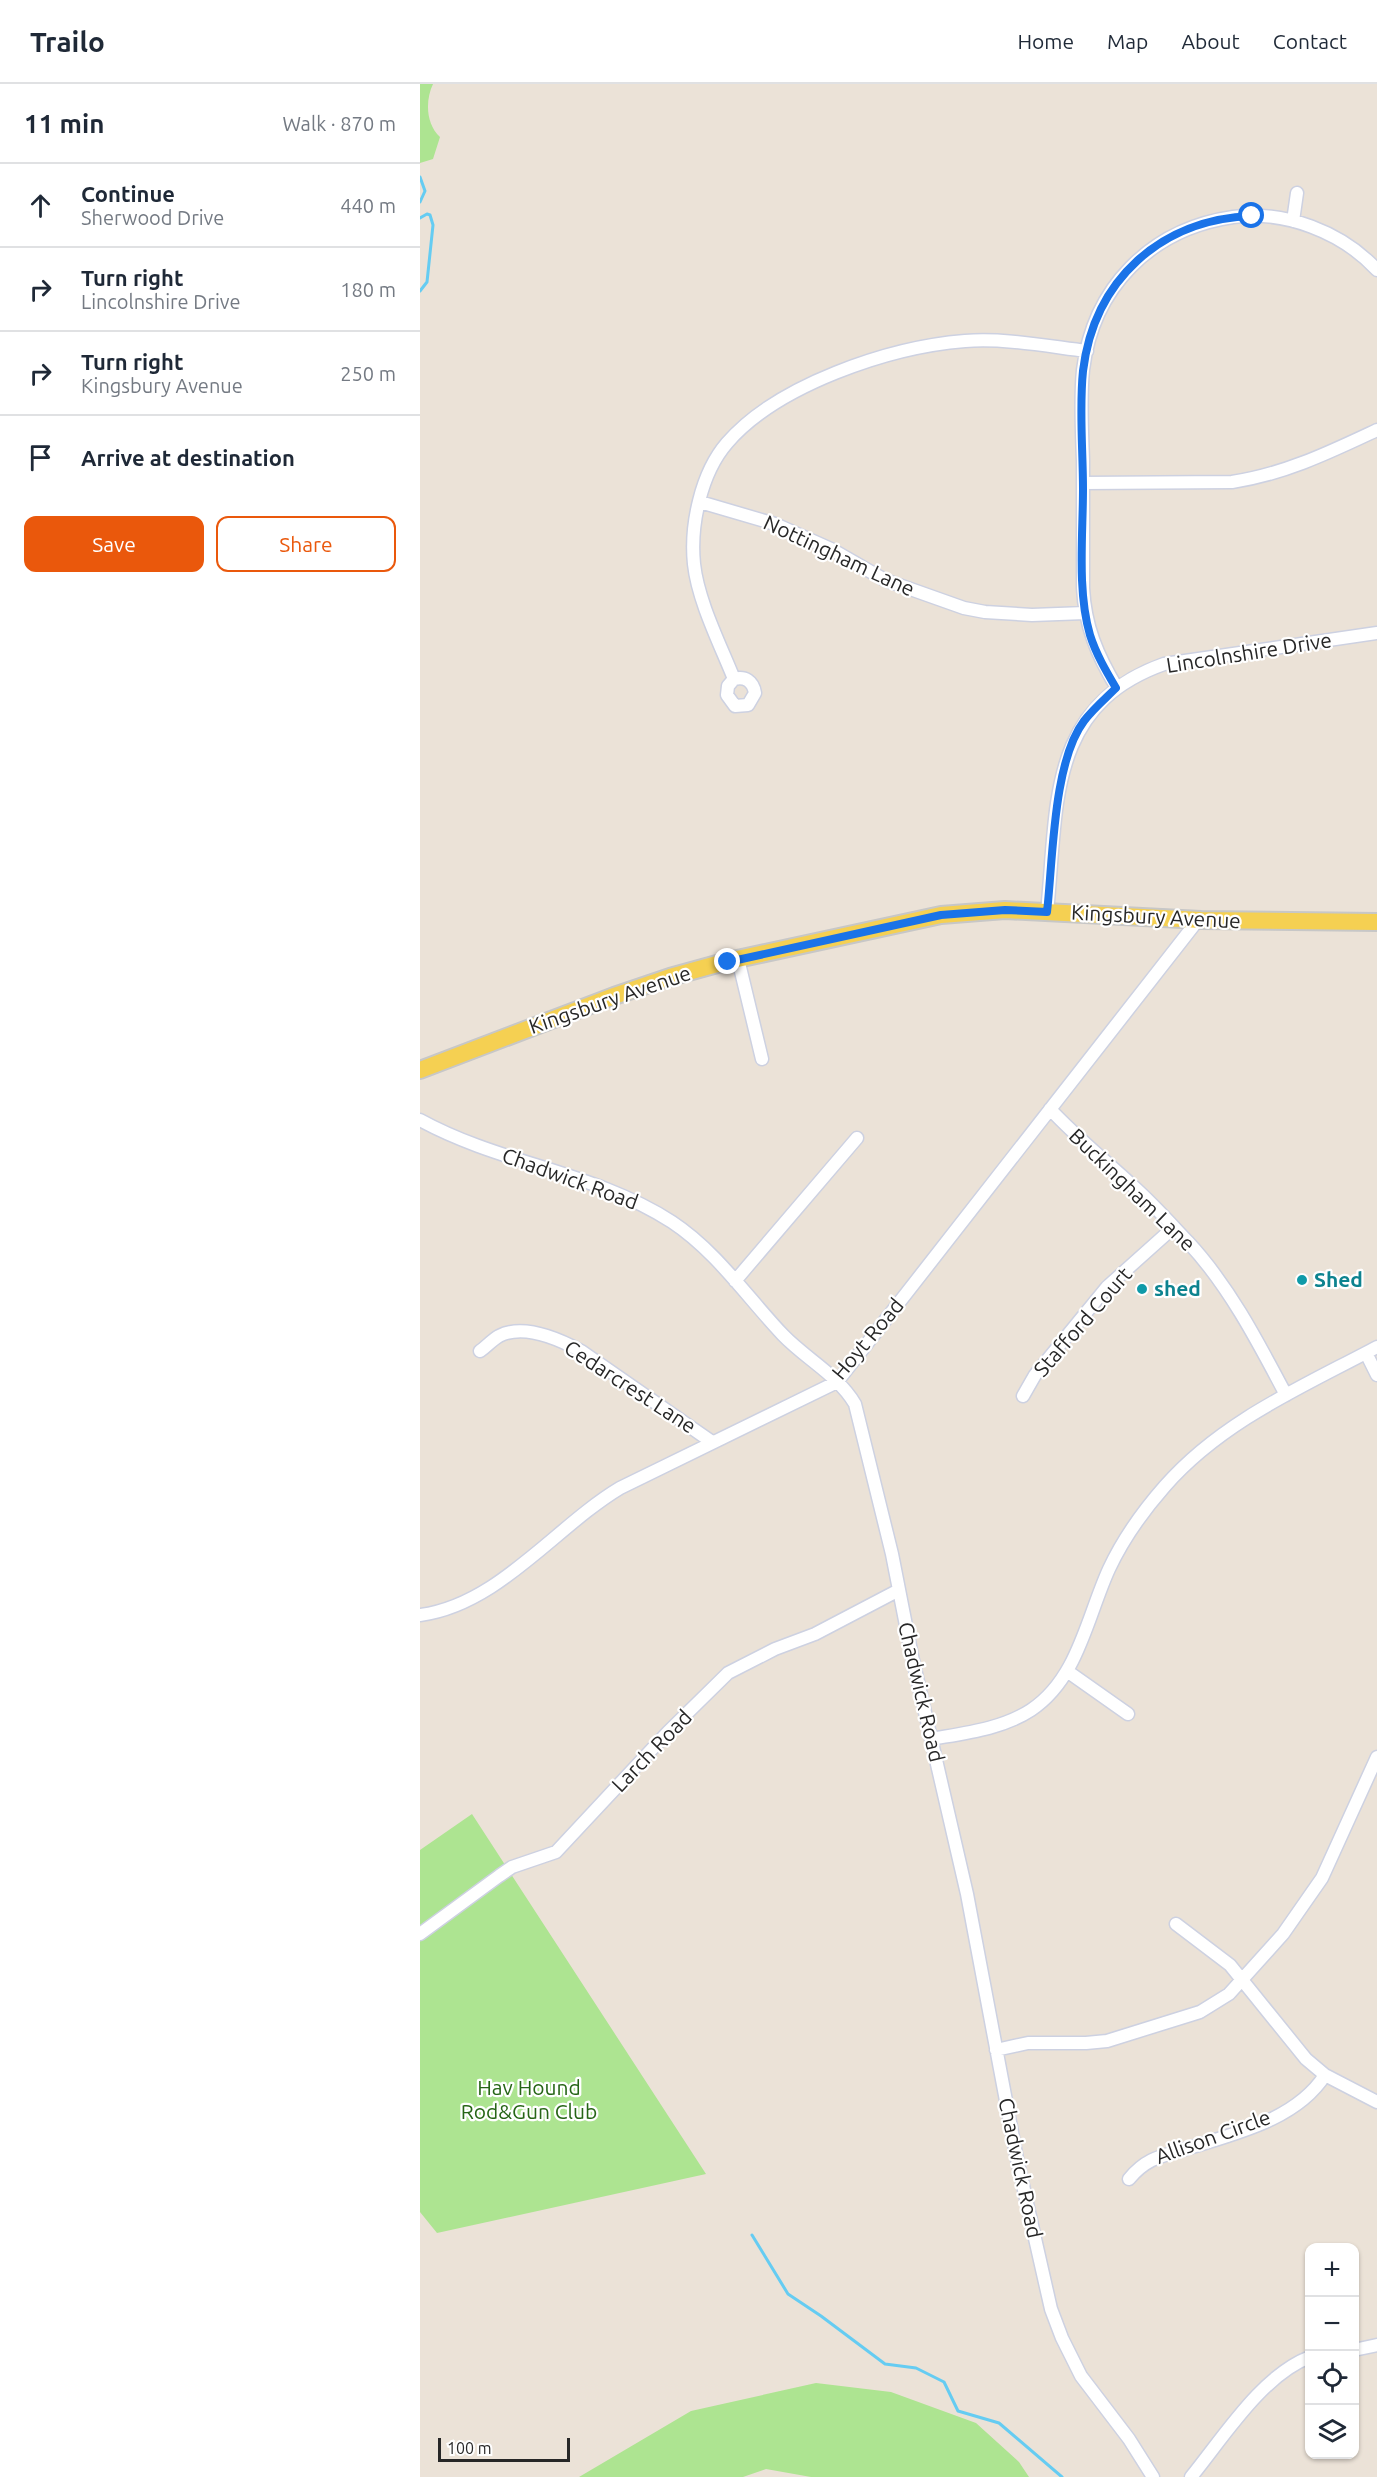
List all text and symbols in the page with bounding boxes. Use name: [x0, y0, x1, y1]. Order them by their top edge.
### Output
text: Trailo: [30, 26, 105, 57]
text: Home: [1017, 29, 1074, 53]
text: Map: [1107, 29, 1148, 53]
text: About: [1181, 29, 1240, 53]
text: Contact: [1273, 29, 1347, 53]
text: 11 min: [24, 109, 104, 138]
text: Walk · 870 m: [283, 112, 396, 135]
text: Continue: [81, 181, 175, 206]
icon: ahead: [24, 189, 57, 222]
text: 440 m: [340, 194, 396, 217]
route start: [1238, 202, 1264, 228]
text: Sherwood Drive: [81, 206, 224, 229]
text: Turn right: [81, 265, 183, 290]
icon: right: [24, 273, 57, 306]
text: 180 m: [340, 278, 396, 301]
text: Lincolnshire Drive: [81, 290, 240, 313]
text: Turn right: [81, 349, 183, 374]
icon: right: [24, 357, 57, 390]
text: 250 m: [340, 362, 396, 385]
text: Kingsbury Avenue: [81, 374, 243, 397]
icon: arrive: [24, 441, 57, 474]
text: Arrive at destination: [81, 445, 295, 470]
street label: Nottingham Lane: [760, 510, 919, 601]
button: Save: [24, 516, 204, 572]
button: Share: [216, 516, 396, 572]
street label: Lincolnshire Drive: [1164, 627, 1333, 677]
street label: Kingsbury Avenue: [1071, 900, 1242, 932]
route end: [714, 948, 740, 974]
street label: Kingsbury Avenue: [525, 960, 694, 1038]
street label: Buckingham Lane: [1065, 1123, 1201, 1255]
street label: Chadwick Road: [499, 1142, 642, 1214]
street label: Stafford Court: [1028, 1262, 1136, 1381]
place label: Shed: [1314, 1267, 1363, 1291]
marker: Shed: [1295, 1273, 1309, 1287]
place label: shed: [1154, 1276, 1201, 1300]
marker: shed: [1135, 1282, 1149, 1296]
street label: Hoyt Road: [826, 1293, 908, 1384]
street label: Cedarcrest Lane: [560, 1335, 701, 1438]
street label: Chadwick Road: [894, 1619, 950, 1764]
street label: Larch Road: [606, 1704, 696, 1796]
park label: Hav Hound Rod&Gun Club: [461, 2075, 597, 2123]
street label: Chadwick Road: [994, 2095, 1048, 2240]
street label: Allison Circle: [1152, 2104, 1273, 2168]
map controls: [1305, 2243, 1359, 2459]
button: +: [1305, 2243, 1359, 2297]
button: −: [1305, 2297, 1359, 2351]
button: locate: [1305, 2351, 1359, 2405]
button: layers: [1305, 2405, 1359, 2459]
scale bar: [438, 2435, 570, 2462]
text: 100 m: [447, 2439, 492, 2457]

